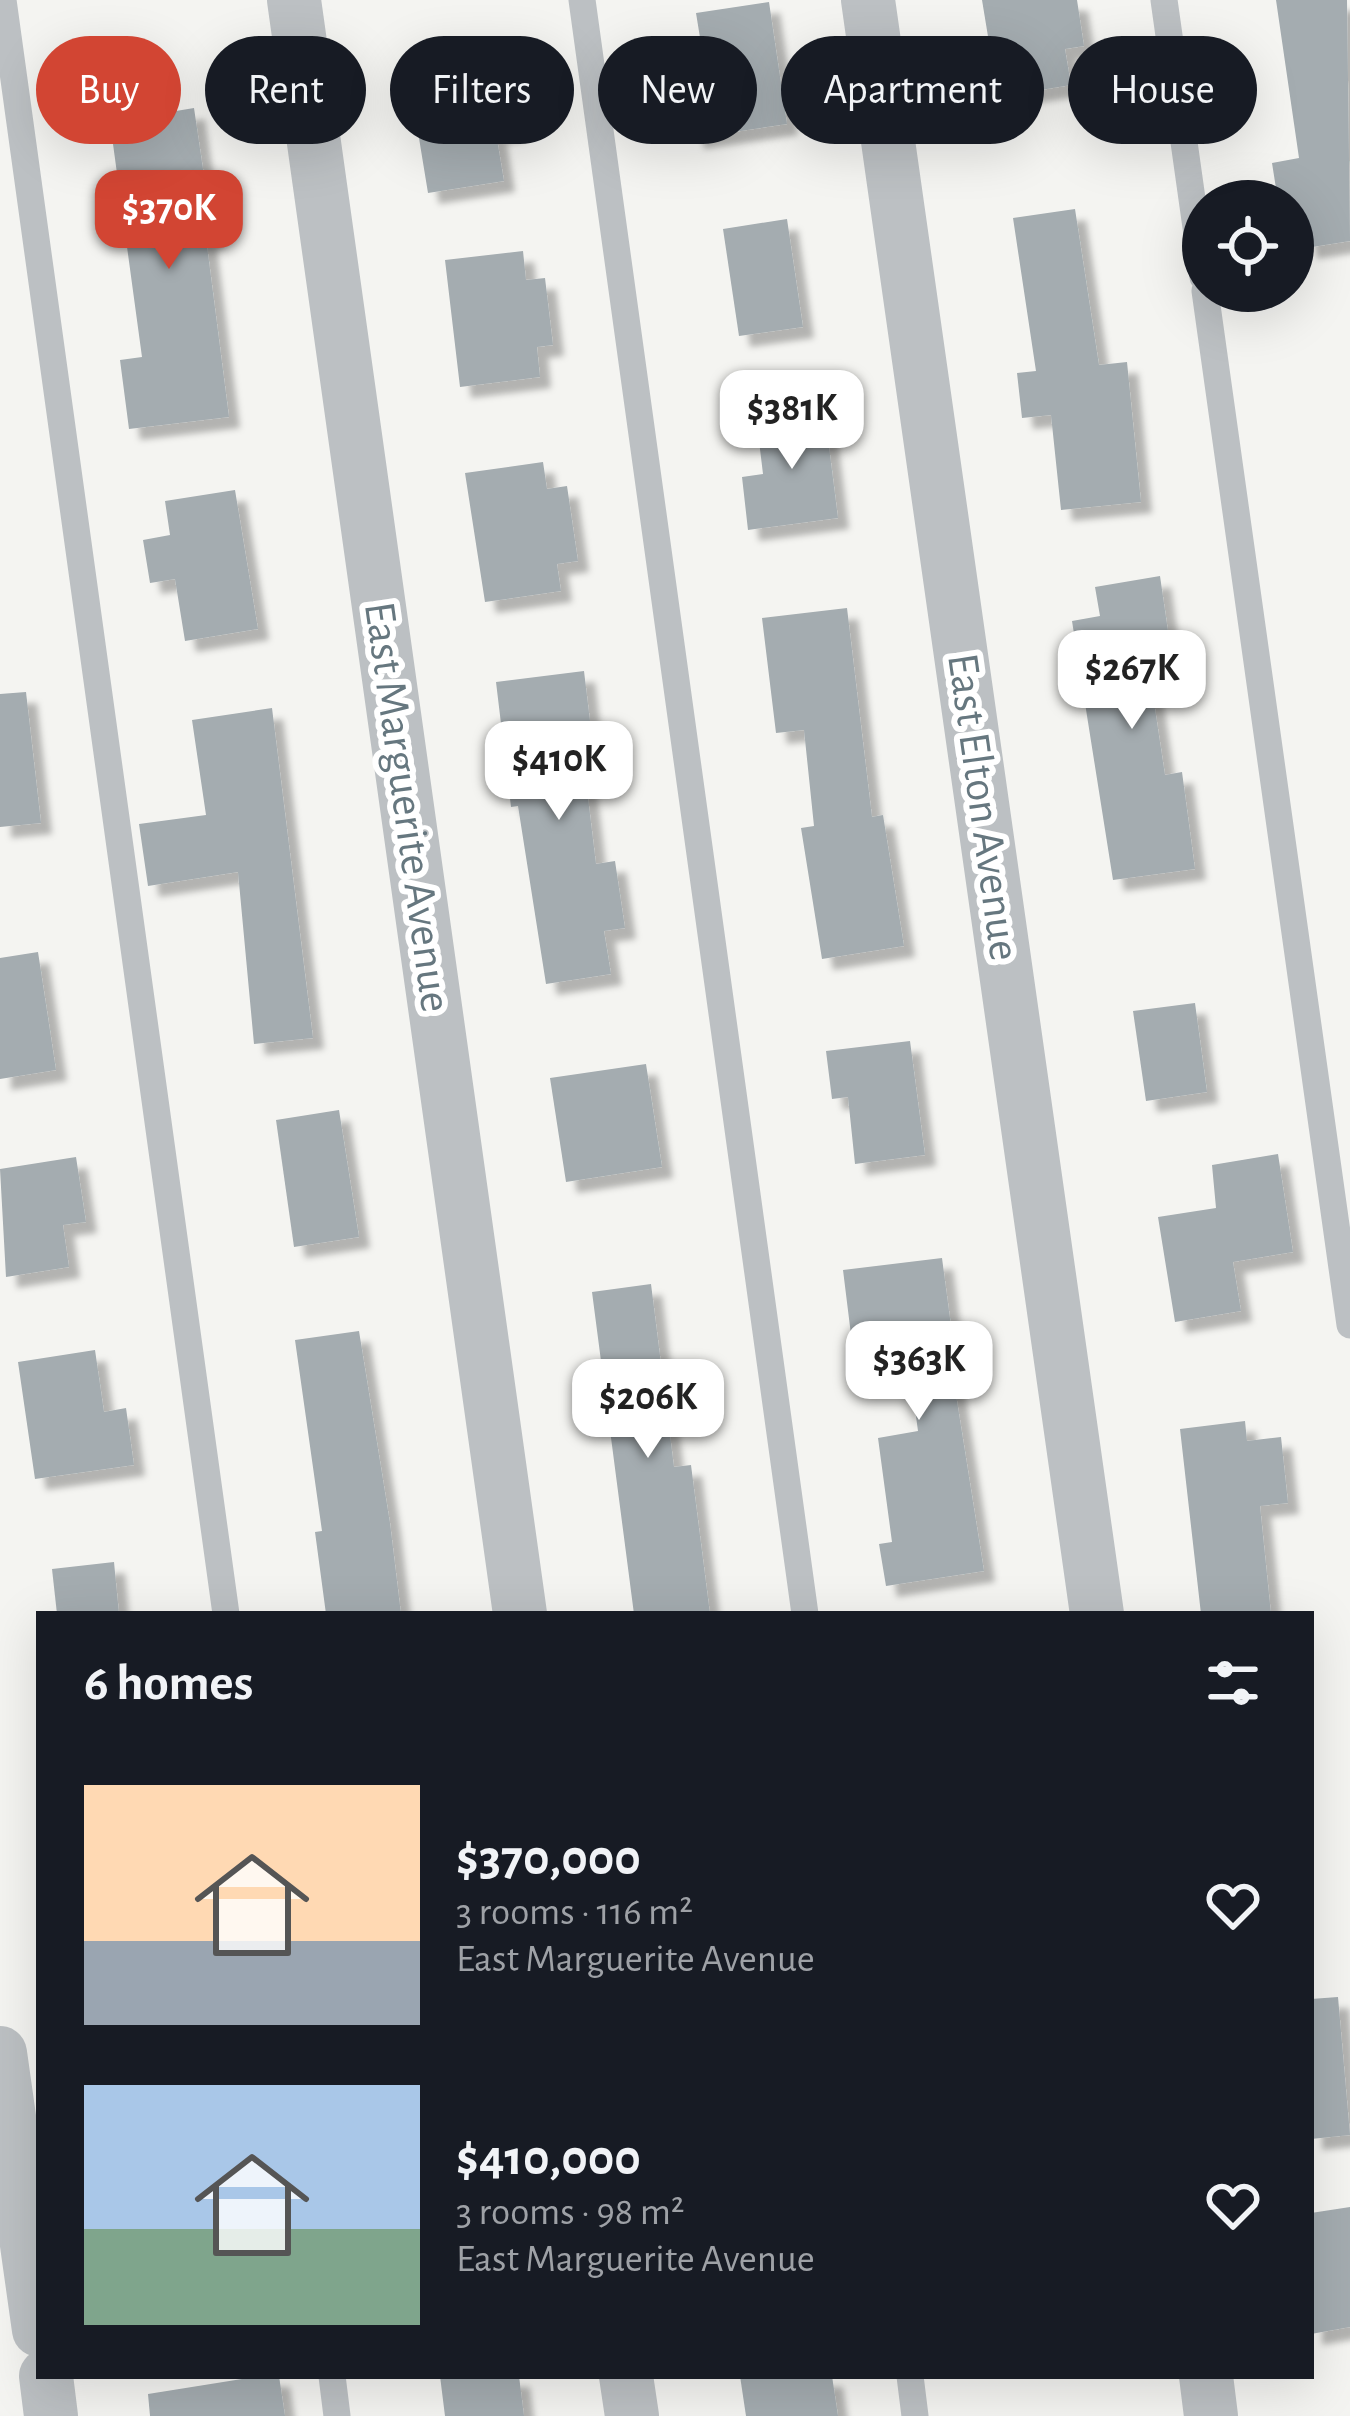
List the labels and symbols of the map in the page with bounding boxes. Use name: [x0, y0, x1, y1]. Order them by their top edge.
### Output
pin: $370K: [85, 170, 253, 272]
pin: $381K: [708, 370, 876, 472]
street label: East Marguerite Avenue: [356, 599, 458, 1015]
pin: $267K: [1048, 630, 1216, 732]
street label: East Elton Avenue: [939, 650, 1027, 964]
pin: $410K: [475, 721, 643, 823]
pin: $363K: [835, 1321, 1003, 1423]
pin: $206K: [564, 1359, 732, 1461]

